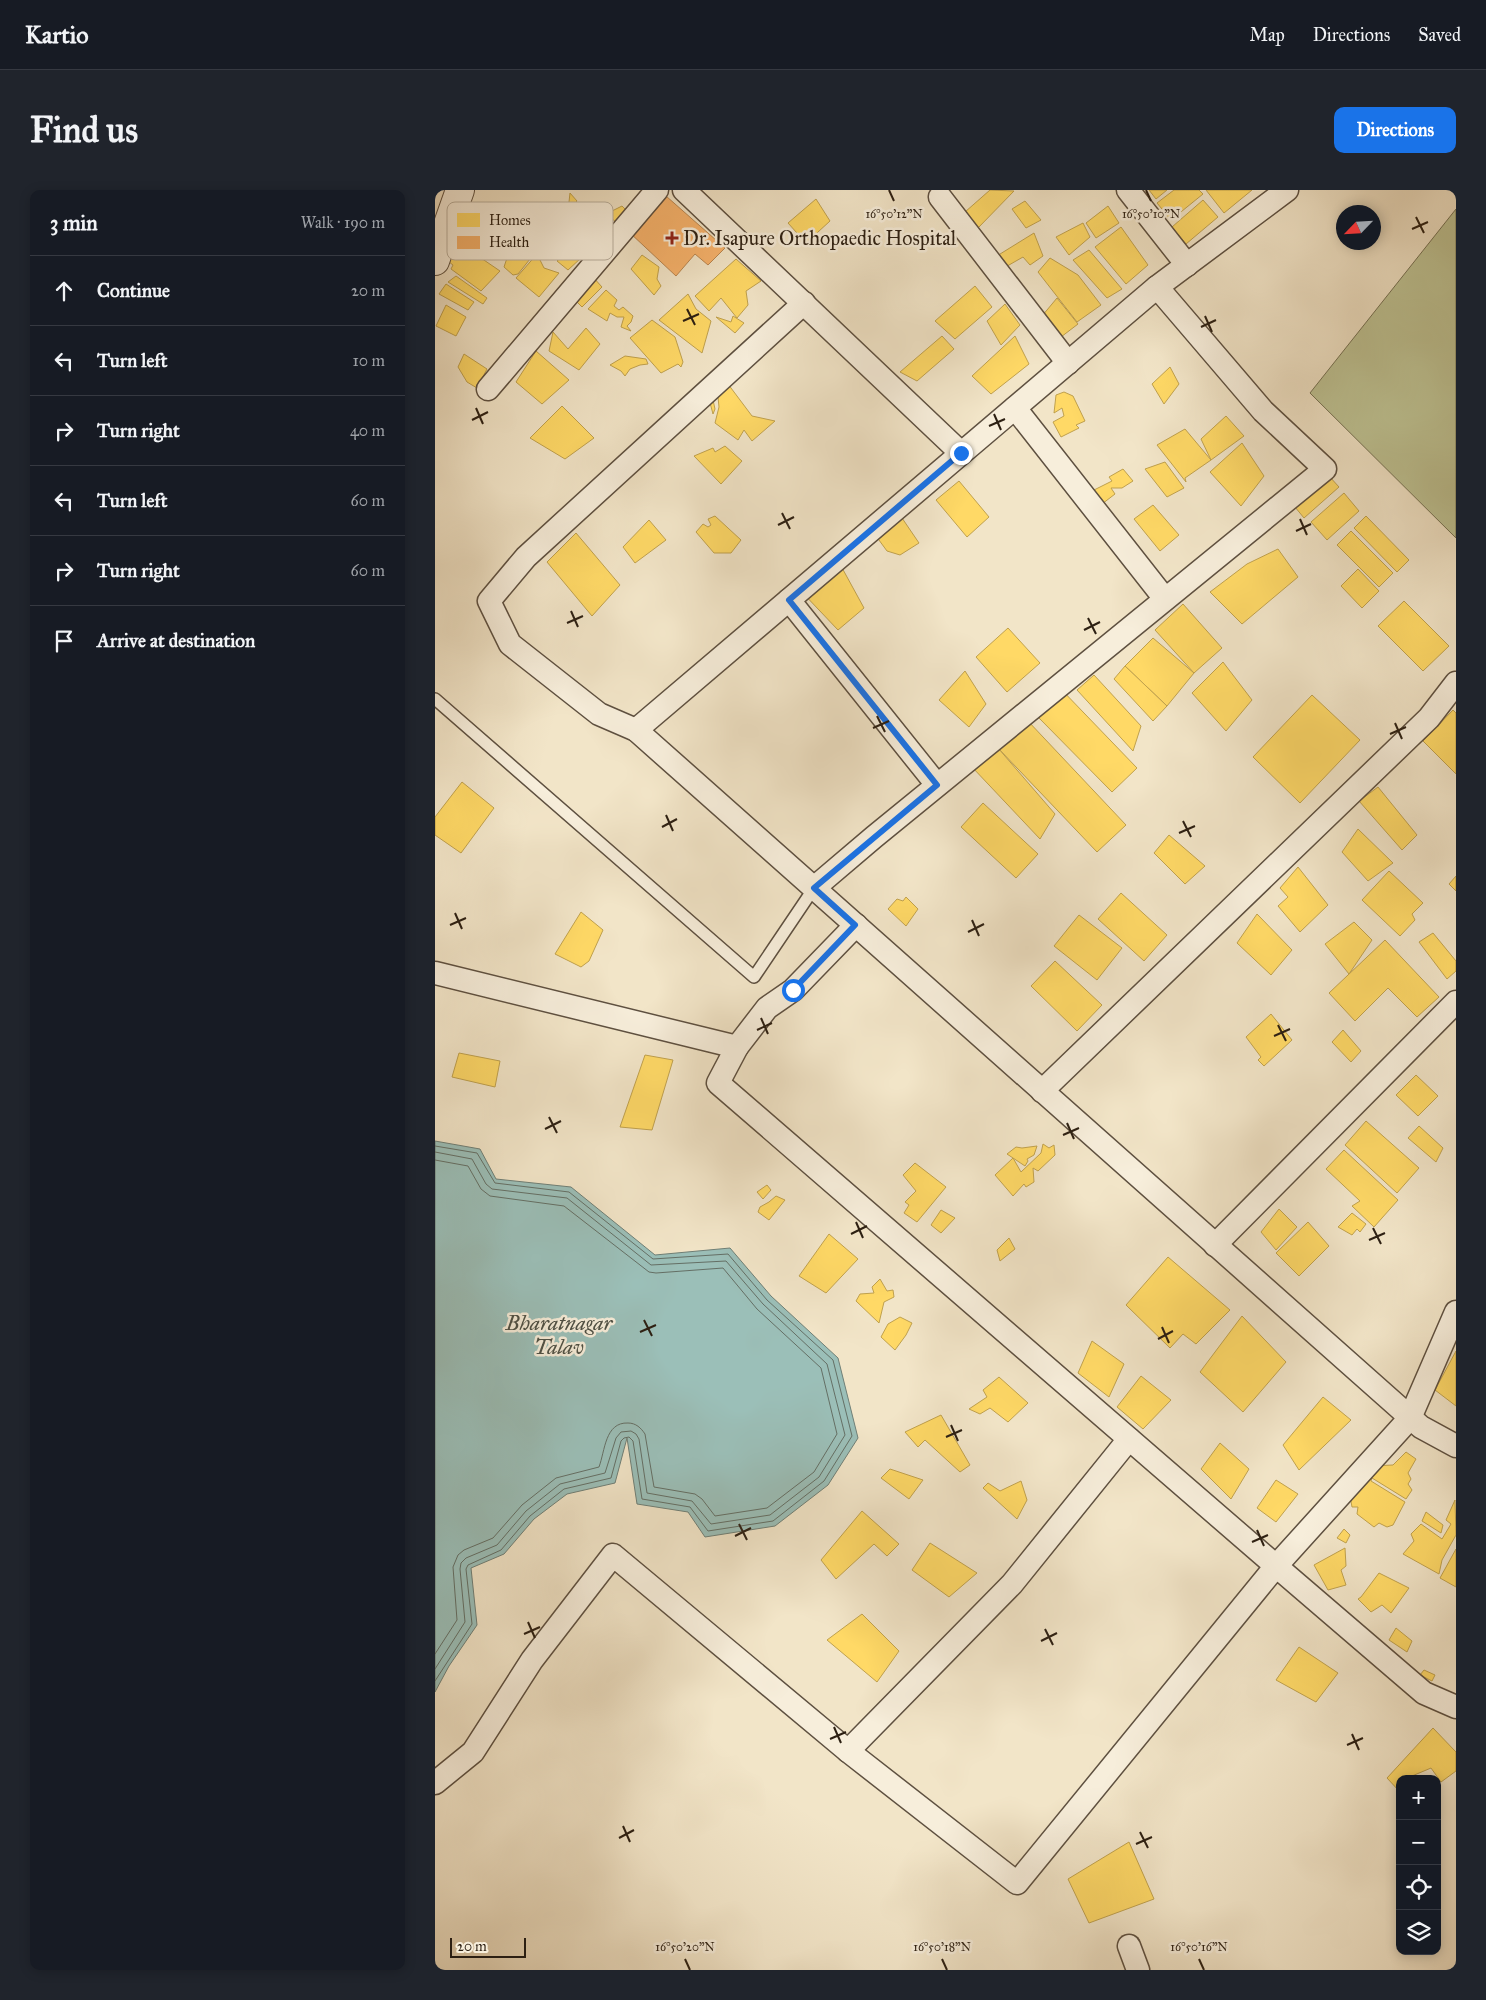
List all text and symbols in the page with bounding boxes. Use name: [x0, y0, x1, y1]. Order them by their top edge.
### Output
text: Kartio: [25, 20, 88, 50]
text: Map: [1249, 24, 1285, 46]
text: Directions: [1313, 24, 1390, 46]
text: Saved: [1418, 24, 1461, 46]
button: Directions: [1334, 107, 1456, 153]
text: Find us: [30, 109, 138, 152]
legend: [447, 202, 613, 260]
north arrow: [1336, 205, 1381, 250]
text: 16°50'12"N: [865, 207, 923, 221]
text: 16°50'10"N: [1122, 207, 1180, 221]
text: 3 min: [50, 210, 98, 236]
text: Homes: [489, 212, 531, 229]
text: Walk · 190 m: [301, 213, 385, 232]
place label: Dr. Isapure Orthopaedic Hospital: [683, 226, 957, 250]
marker: Dr. Isapure Orthopaedic Hospital: [665, 231, 679, 245]
text: Health: [489, 234, 529, 251]
icon: ahead: [50, 277, 78, 305]
text: Continue: [97, 279, 170, 302]
text: 20 m: [351, 281, 385, 300]
icon: left: [50, 347, 78, 375]
text: Turn left: [97, 349, 167, 372]
text: 10 m: [353, 351, 385, 370]
icon: right: [50, 417, 78, 445]
text: Turn right: [97, 419, 180, 442]
text: 40 m: [350, 421, 385, 440]
route end: [950, 442, 973, 465]
icon: left: [50, 487, 78, 515]
text: Turn left: [97, 489, 167, 512]
text: 60 m: [351, 491, 385, 510]
icon: right: [50, 557, 78, 585]
text: Turn right: [97, 559, 180, 582]
text: 60 m: [351, 561, 385, 580]
icon: arrive: [50, 627, 78, 655]
text: Arrive at destination: [97, 629, 255, 652]
route start: [782, 979, 805, 1002]
water label: Bharatnagar Talav: [505, 1310, 614, 1360]
map controls: [1396, 1775, 1441, 1955]
button: +: [1396, 1775, 1441, 1820]
button: −: [1396, 1820, 1441, 1865]
button: locate: [1396, 1865, 1441, 1910]
button: layers: [1396, 1910, 1441, 1955]
scale bar: [450, 1935, 526, 1958]
text: 20 m: [457, 1938, 487, 1955]
text: 16°50'20"N: [655, 1940, 715, 1954]
text: 16°50'18"N: [913, 1940, 971, 1954]
text: 16°50'16"N: [1170, 1940, 1228, 1954]

